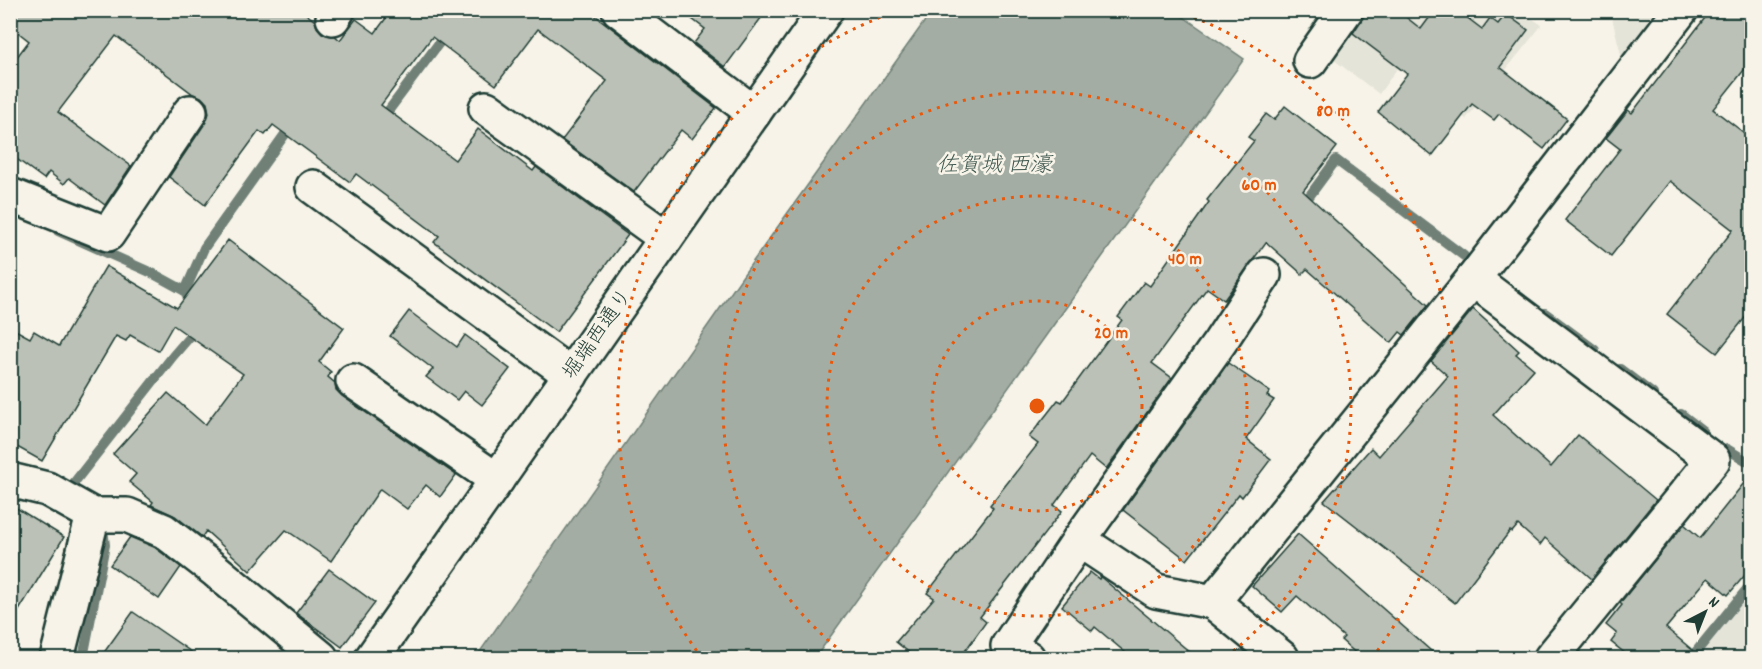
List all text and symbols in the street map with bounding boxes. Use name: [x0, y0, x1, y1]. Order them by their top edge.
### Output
text: 80 m: [1316, 100, 1350, 125]
water label: 佐賀城 西濠: [936, 151, 1055, 182]
text: 60 m: [1241, 174, 1277, 199]
text: 40 m: [1168, 248, 1202, 273]
street label: 堀端西通り: [557, 283, 641, 387]
text: 20 m: [1094, 322, 1128, 347]
centre of rings: [1027, 396, 1047, 416]
north arrow: [1675, 582, 1735, 642]
text: N: [1703, 592, 1724, 614]

